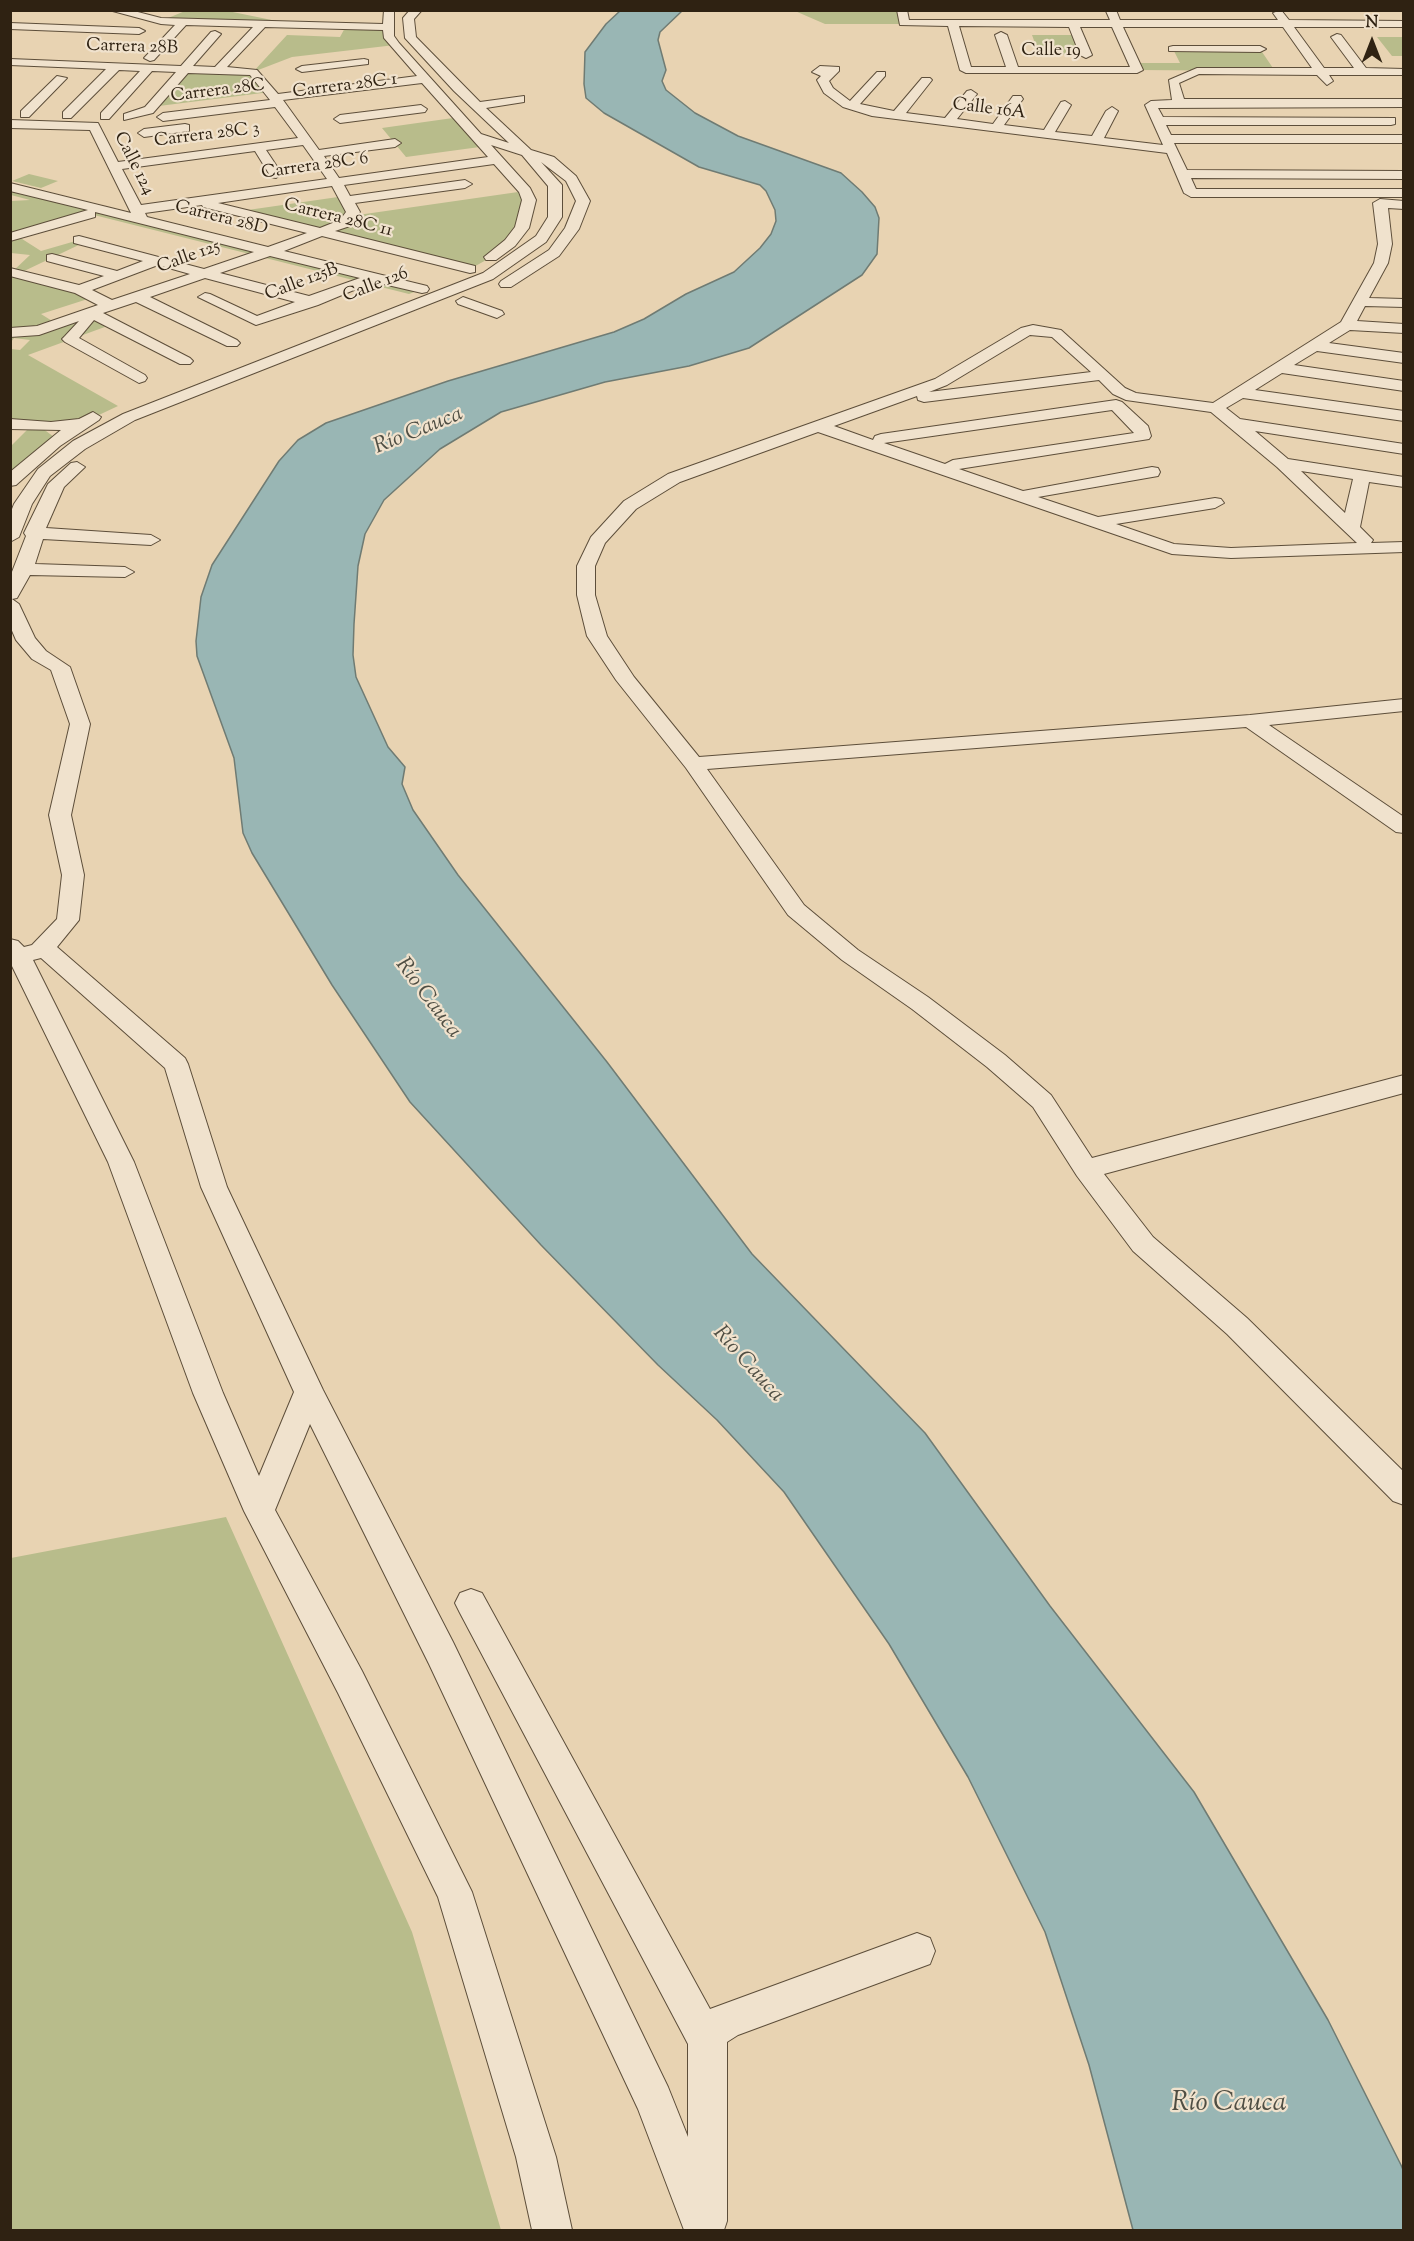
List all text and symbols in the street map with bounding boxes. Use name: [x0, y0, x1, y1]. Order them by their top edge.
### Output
north arrow: [1342, 12, 1402, 72]
text: N: [1366, 12, 1378, 35]
street label: Carrera 28B: [86, 36, 178, 60]
street label: Calle 19: [1021, 41, 1081, 63]
street label: Carrera 28C 1: [292, 70, 398, 104]
street label: Carrera 28C: [170, 75, 266, 109]
street label: Calle 16A: [951, 95, 1027, 125]
street label: Carrera 28C 3: [153, 119, 261, 153]
street label: Calle 124: [108, 129, 158, 199]
street label: Carrera 28C 6: [260, 149, 370, 185]
street label: Carrera 28C 11: [281, 195, 395, 243]
street label: Carrera 28D: [172, 197, 270, 241]
street label: Calle 125: [155, 237, 223, 279]
street label: Calle 125B: [262, 259, 342, 307]
street label: Calle 126: [340, 264, 412, 308]
water label: Río Cauca: [371, 402, 467, 462]
water label: Río Cauca: [388, 954, 466, 1044]
water label: Río Cauca: [706, 1321, 788, 1409]
water label: Río Cauca: [1172, 2089, 1286, 2121]

